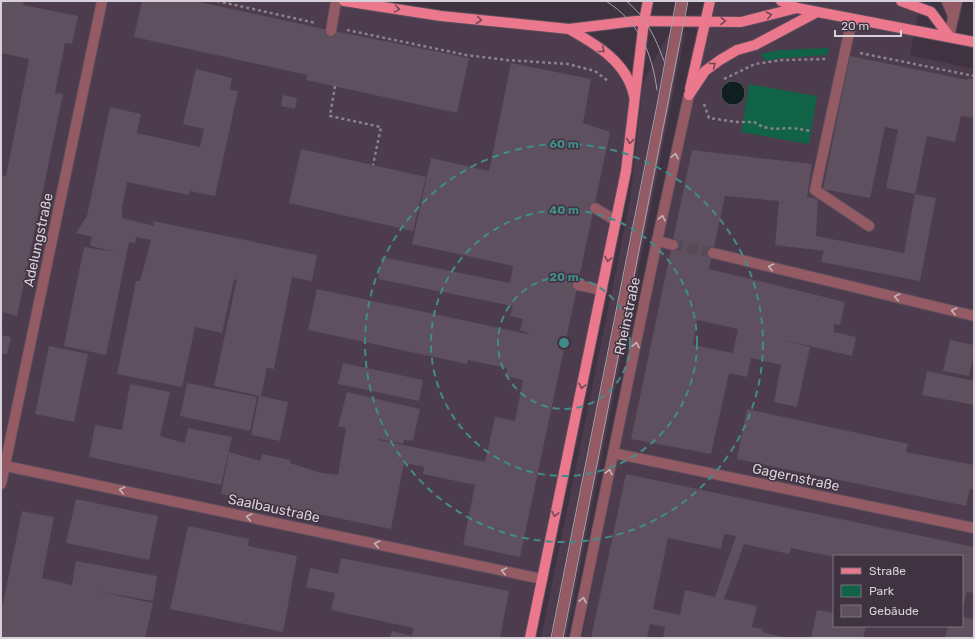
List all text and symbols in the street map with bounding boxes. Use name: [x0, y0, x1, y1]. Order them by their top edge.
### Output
one-way arrow: [394, 4, 400, 13]
one-way arrow: [766, 12, 773, 20]
scale bar: [835, 12, 901, 38]
one-way arrow: [476, 16, 483, 25]
one-way arrow: [720, 17, 726, 25]
text: 20 m: [841, 19, 869, 33]
one-way arrow: [597, 45, 604, 52]
one-way arrow: [708, 63, 715, 70]
text: 60 m: [549, 137, 579, 151]
one-way arrow: [626, 137, 635, 144]
one-way arrow: [671, 153, 679, 159]
street label: Adelungstraße: [20, 191, 57, 289]
text: 40 m: [549, 203, 579, 217]
one-way arrow: [658, 215, 666, 221]
one-way arrow: [605, 256, 613, 262]
one-way arrow: [767, 264, 774, 272]
text: 20 m: [549, 270, 579, 284]
street label: Rheinstraße: [611, 276, 644, 357]
one-way arrow: [894, 294, 900, 302]
one-way arrow: [951, 307, 958, 316]
centre of rings: [557, 336, 571, 350]
one-way arrow: [631, 342, 639, 348]
one-way arrow: [578, 383, 586, 390]
street label: Gagernstraße: [751, 460, 841, 495]
one-way arrow: [605, 469, 613, 476]
one-way arrow: [119, 487, 125, 495]
street label: Saalbaustraße: [226, 490, 322, 527]
one-way arrow: [552, 511, 560, 517]
one-way arrow: [246, 514, 252, 522]
one-way arrow: [373, 540, 380, 548]
legend: [833, 555, 963, 627]
text: Straße: [869, 564, 906, 578]
one-way arrow: [501, 567, 507, 575]
text: Park: [869, 584, 895, 598]
one-way arrow: [578, 597, 587, 603]
text: Gebäude: [869, 604, 919, 618]

